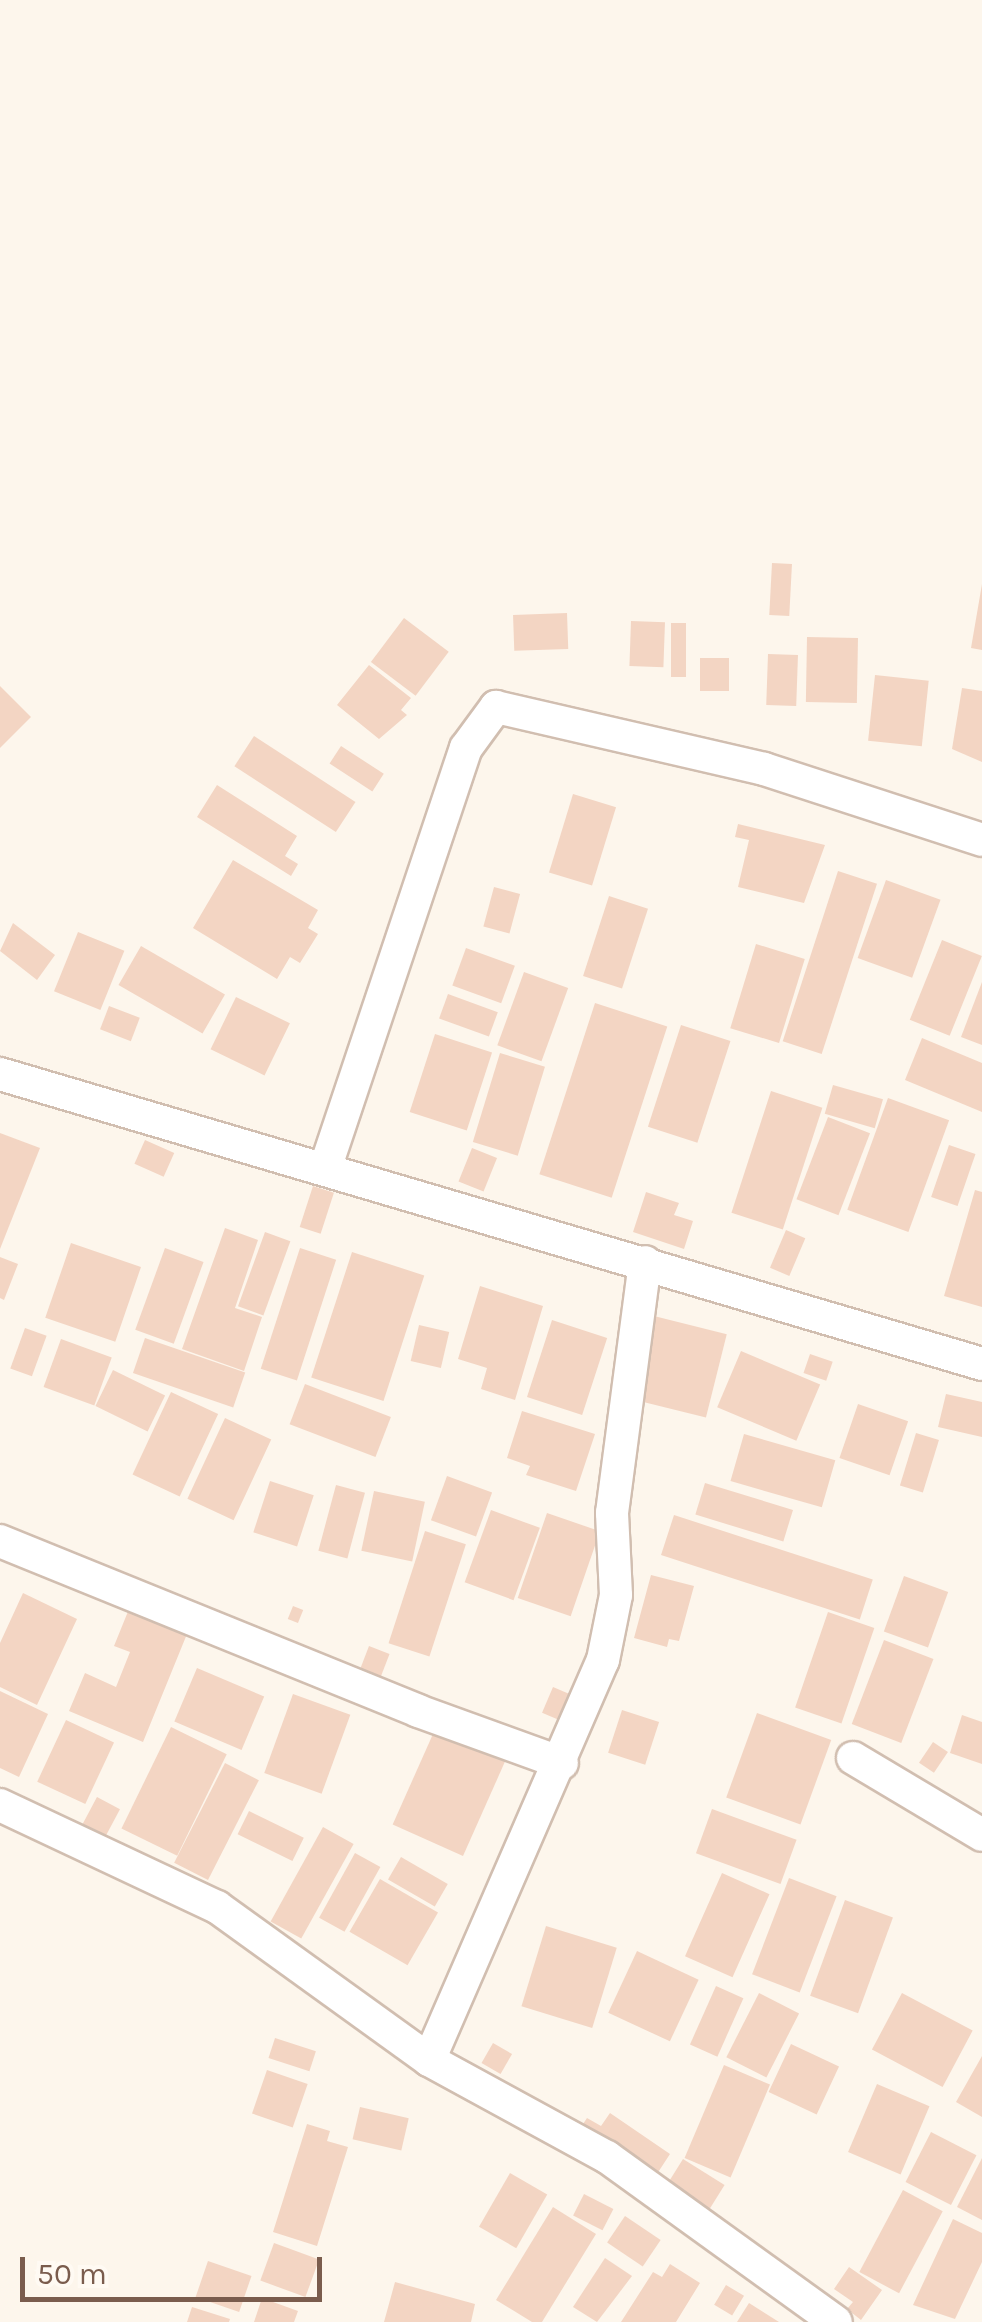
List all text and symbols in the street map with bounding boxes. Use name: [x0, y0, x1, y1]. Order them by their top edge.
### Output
scale bar: [25, 2237, 328, 2299]
text: 50 m: [37, 2256, 107, 2292]

